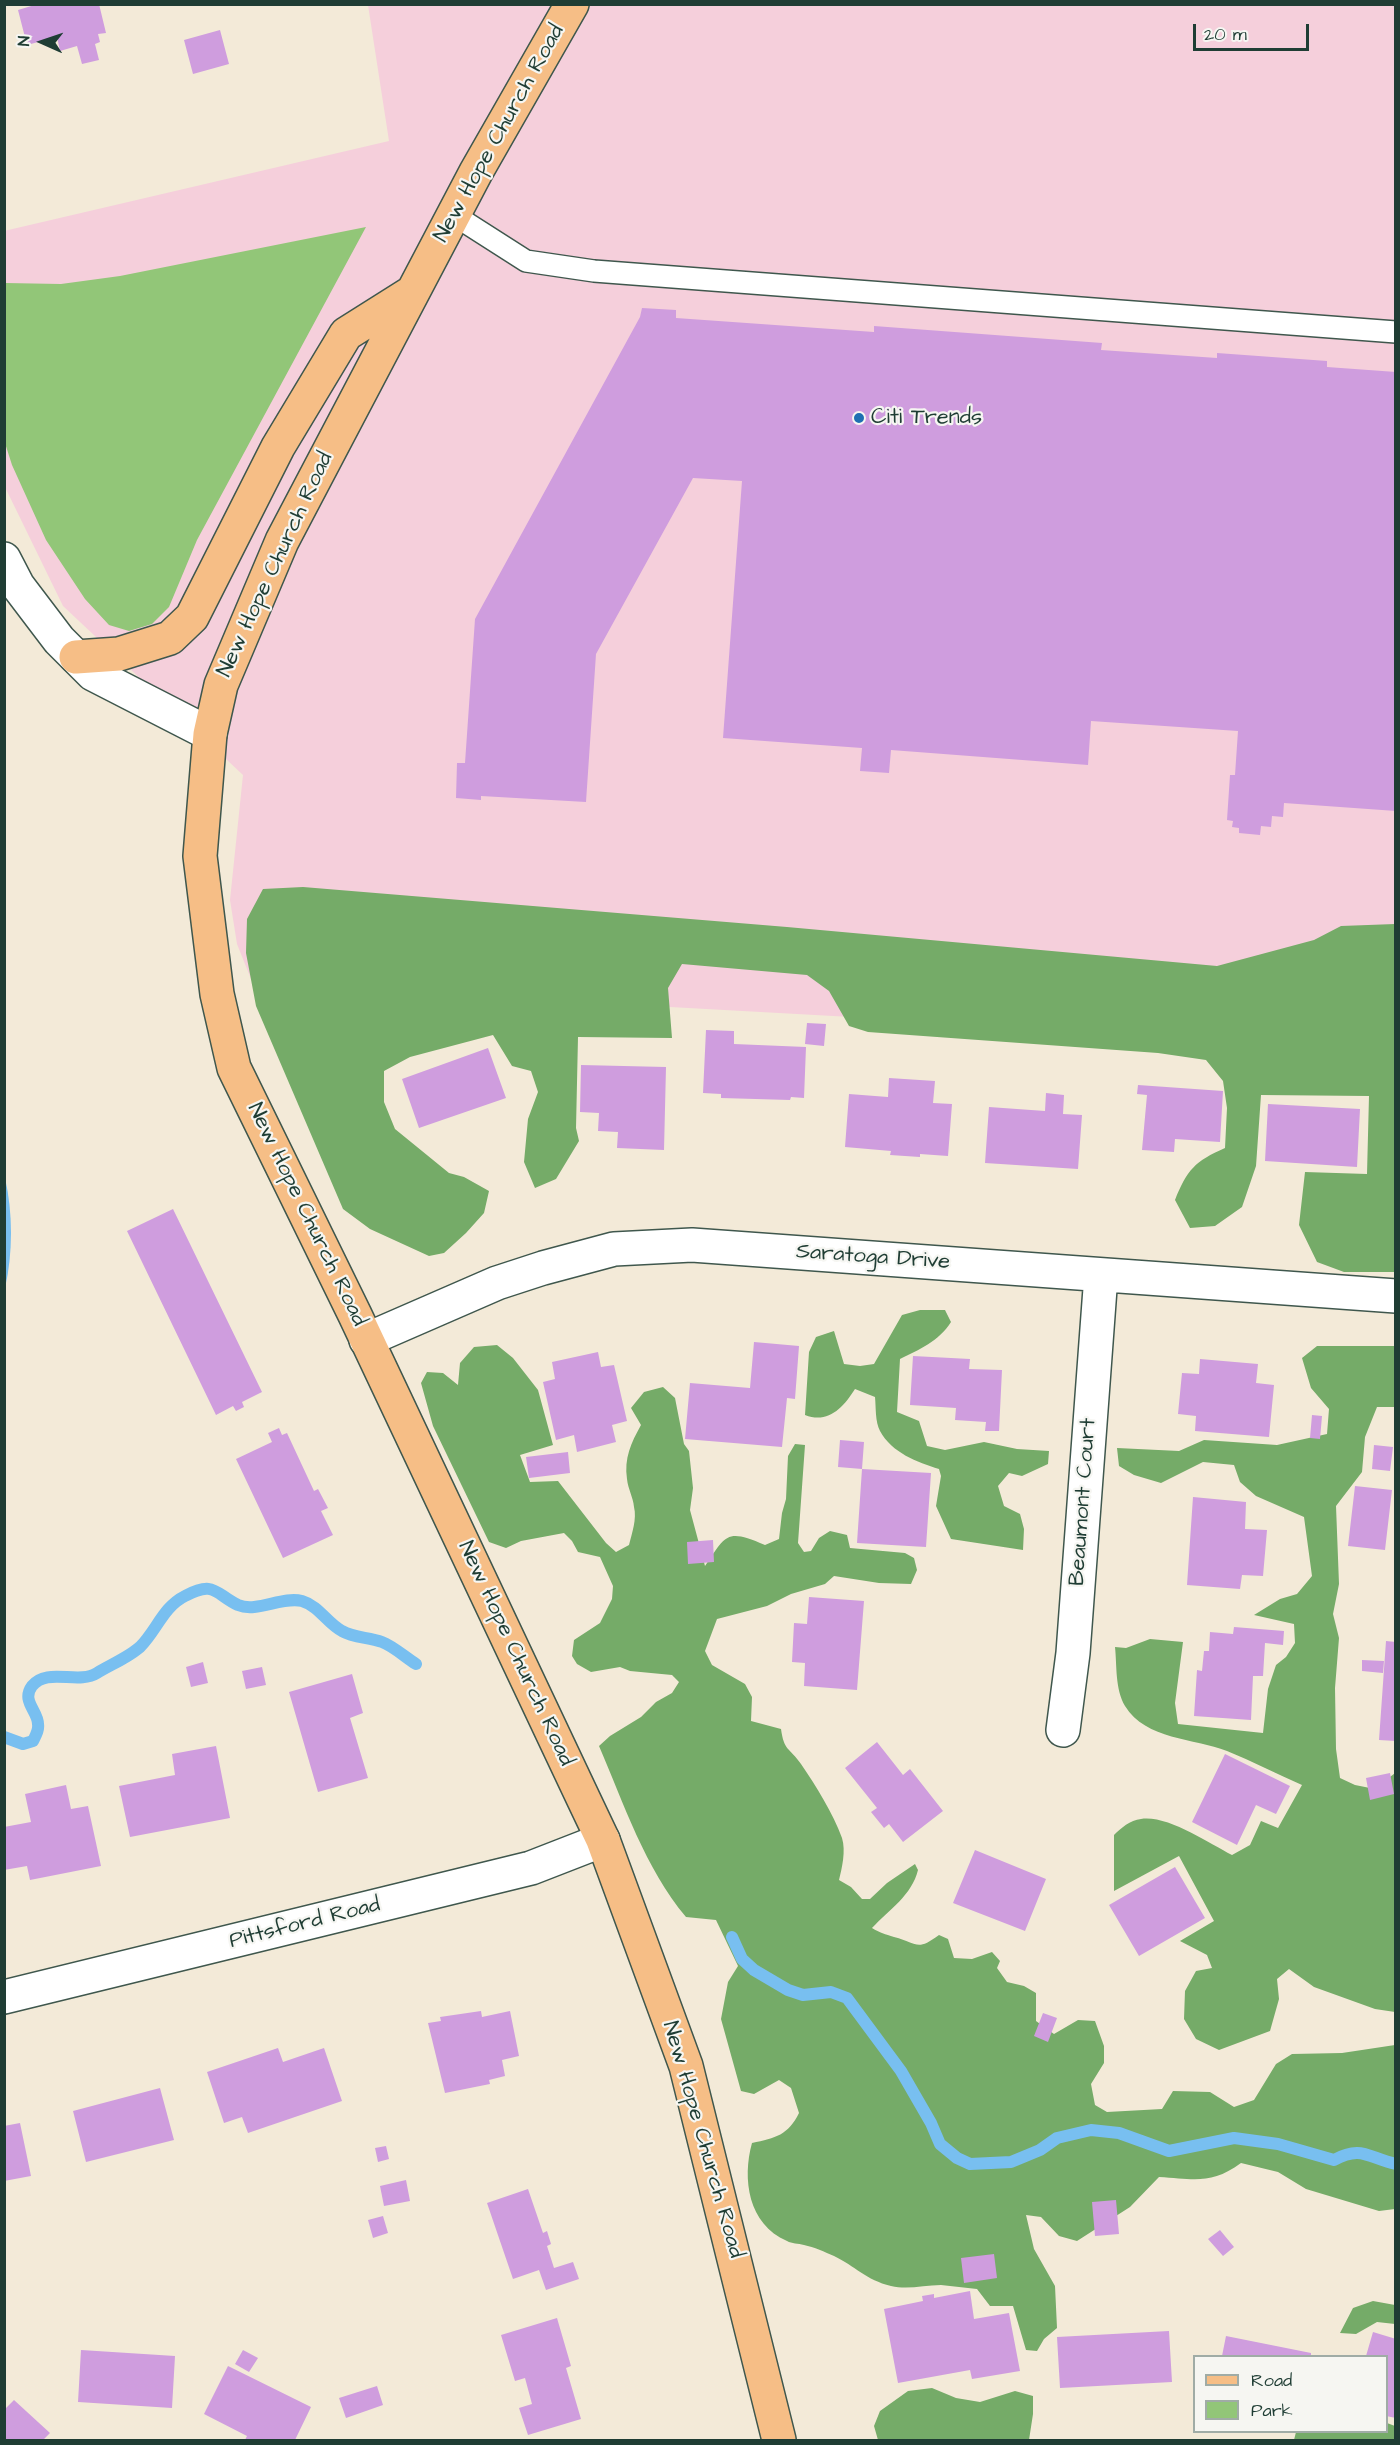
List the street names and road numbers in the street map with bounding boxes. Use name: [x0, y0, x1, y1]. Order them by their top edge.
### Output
street label: New Hope Church Road: [429, 21, 571, 247]
street label: New Hope Church Road: [212, 448, 340, 682]
street label: New Hope Church Road: [240, 1099, 372, 1331]
street label: Saratoga Drive: [795, 1239, 951, 1277]
street label: Beaumont Court: [1065, 1417, 1103, 1587]
street label: New Hope Church Road: [451, 1537, 579, 1771]
street label: Pittsford Road: [227, 1893, 383, 1955]
street label: New Hope Church Road: [656, 2019, 748, 2261]

